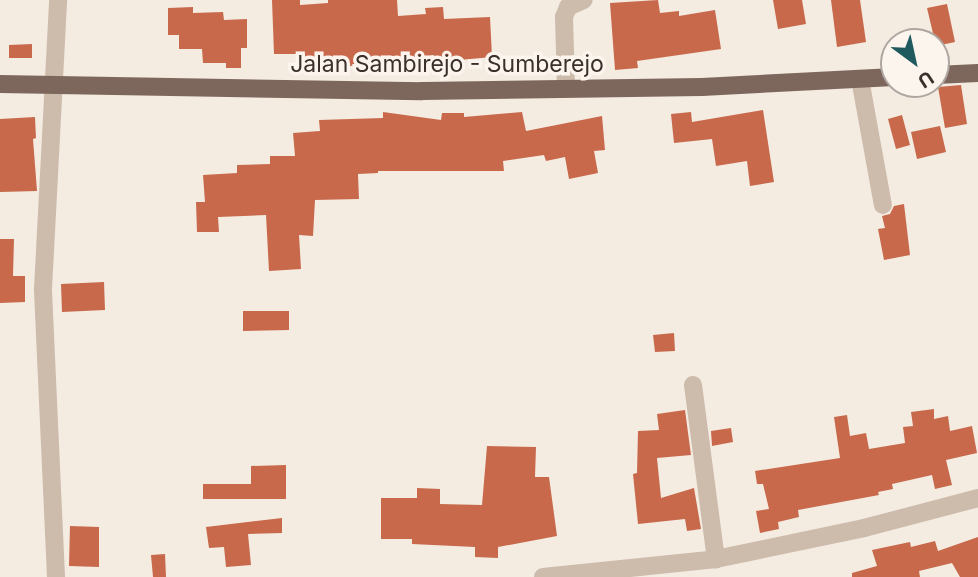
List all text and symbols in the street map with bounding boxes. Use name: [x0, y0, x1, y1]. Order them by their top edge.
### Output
north arrow: [880, 28, 950, 98]
street label: Jalan Sambirejo - Sumberejo: [290, 50, 604, 78]
text: U: [914, 66, 938, 93]

